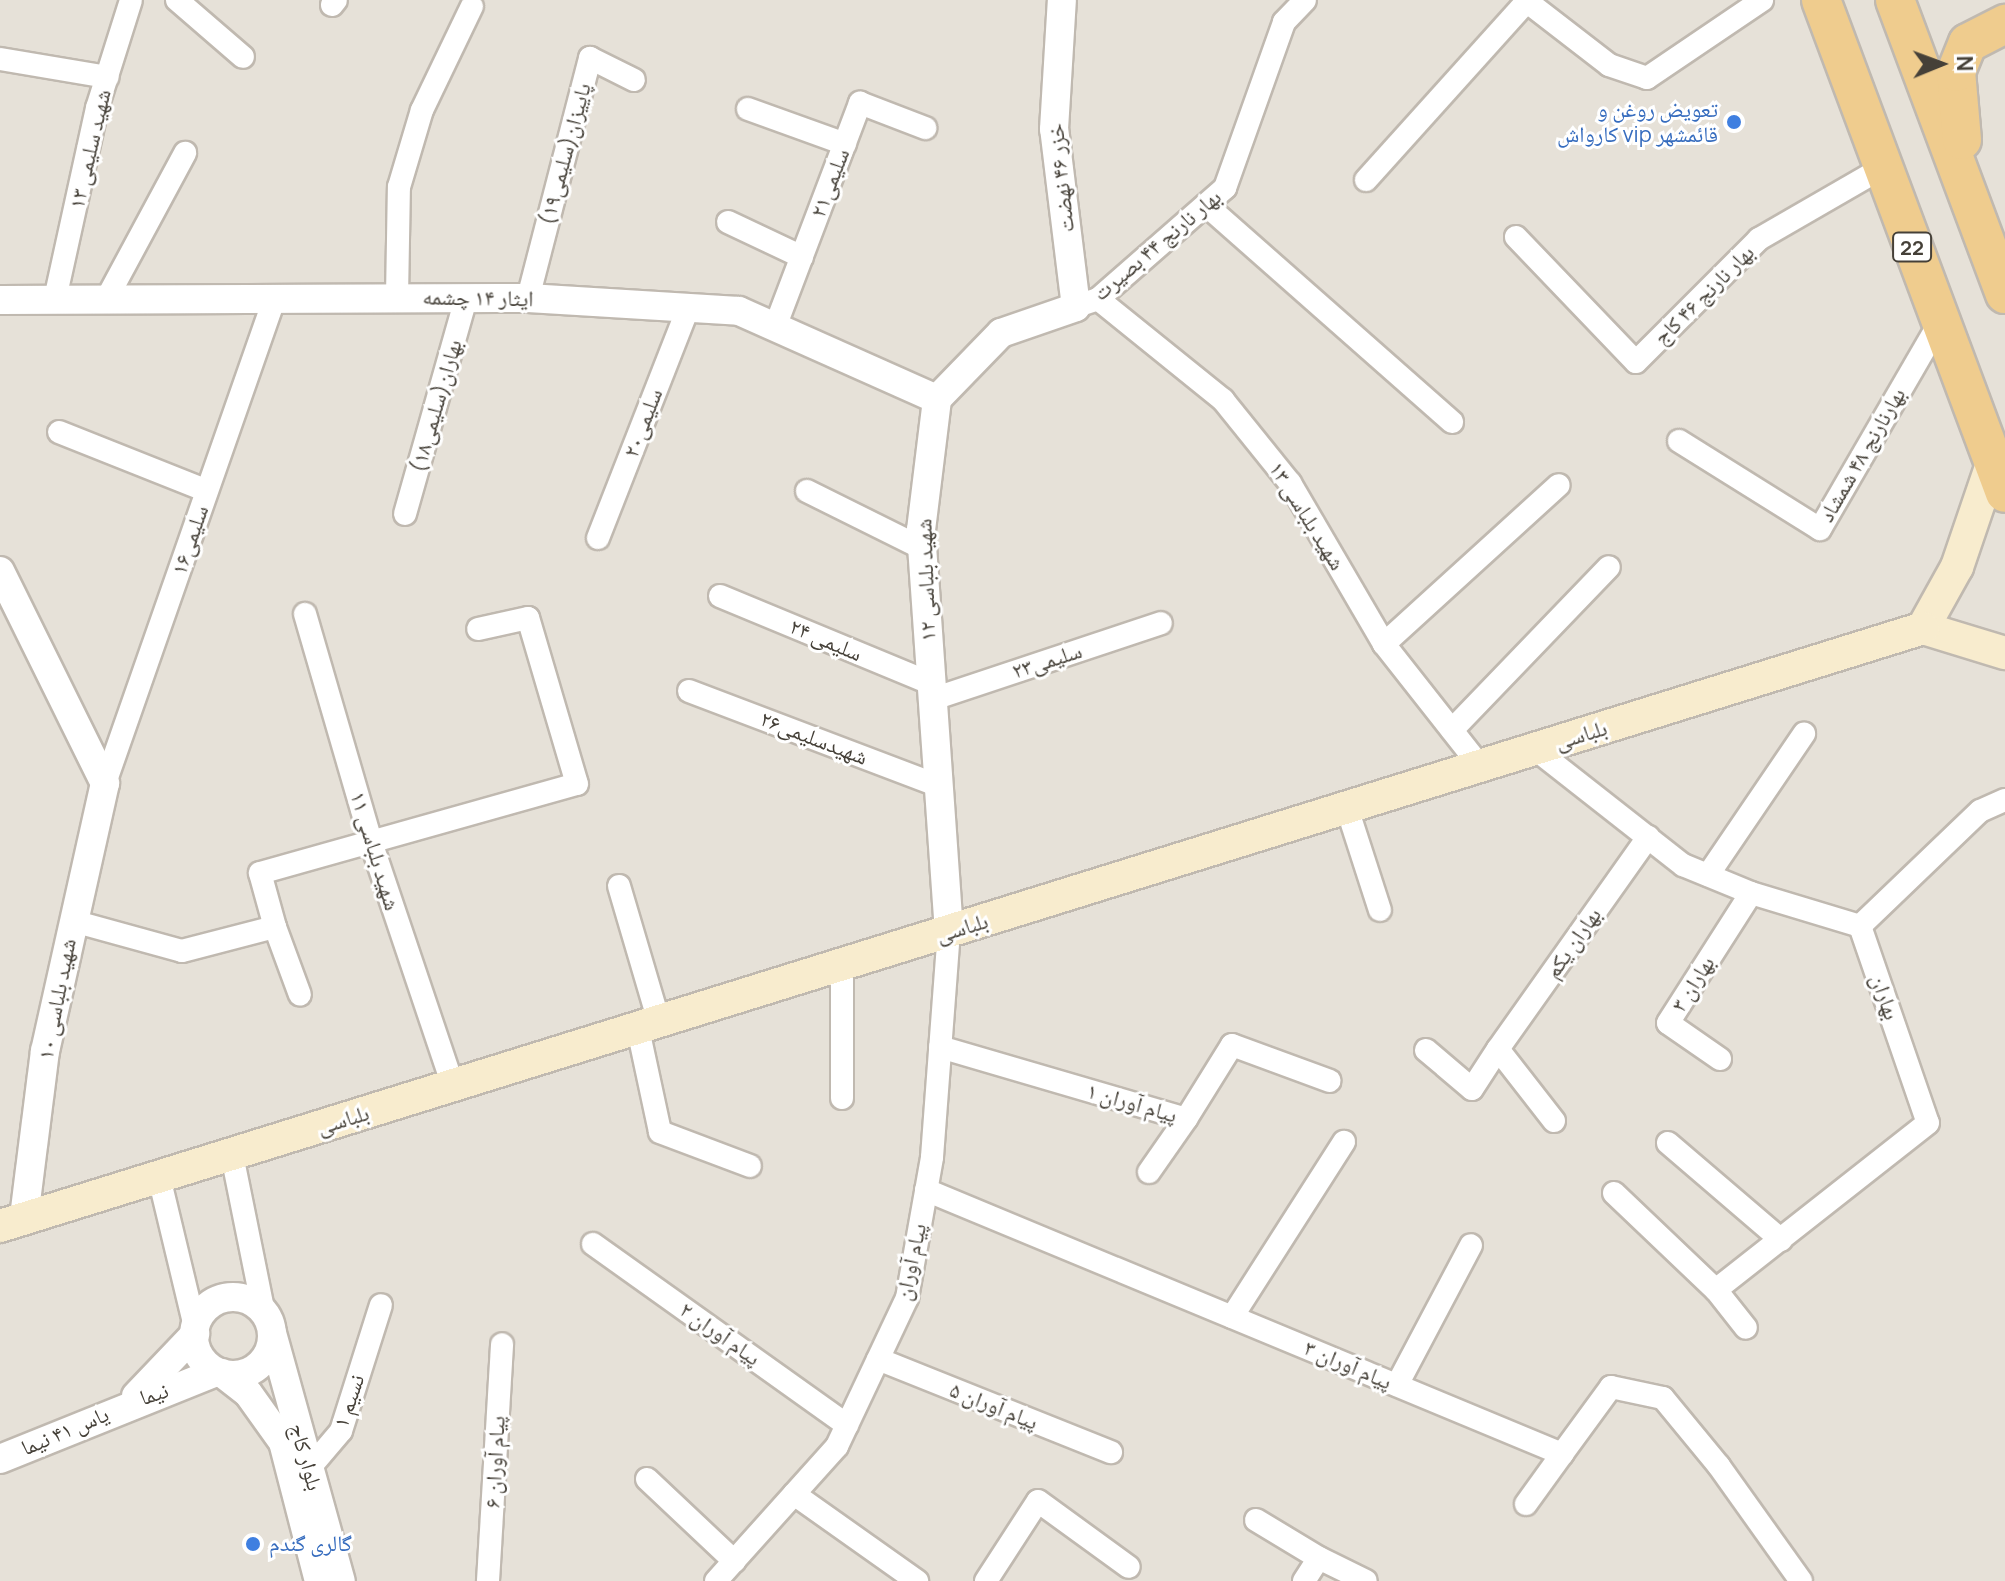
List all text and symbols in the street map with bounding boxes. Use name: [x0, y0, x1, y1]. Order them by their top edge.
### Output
north arrow: [1901, 24, 1981, 104]
text: N: [1950, 55, 1980, 72]
street label: پاییزان(سلیمی۱۹): [533, 80, 597, 228]
street label: شهید سلیمی ۱۳: [63, 87, 117, 211]
place label: تعویض روغن و کارواش vip قائمشهر: [1557, 96, 1718, 148]
marker: تعویض روغن و کارواش vip قائمشهر: [1725, 113, 1743, 131]
street label: خزر ۴۶ نهضت: [1042, 122, 1080, 234]
street label: سلیمی۲۱: [805, 145, 855, 221]
street label: بهار نارنج ۴۴ بصیرت: [1088, 184, 1226, 306]
road number: 22: [1892, 231, 1932, 263]
street label: بهار نارنج ۴۶ کاج: [1648, 239, 1760, 351]
street label: ایثار ۱۴ چشمه: [422, 284, 534, 312]
street label: بهاران(سلیمی۱۸): [404, 336, 468, 476]
street label: بهارنارنج ۴۸ شمشاد: [1813, 383, 1911, 527]
street label: سلیمی۲۰: [618, 385, 668, 461]
street label: شهید بلباسی ١٣: [1263, 457, 1351, 575]
street label: سلیمی۱۶: [166, 502, 214, 578]
street label: شهید بلباسی ١٢: [911, 518, 941, 642]
street label: سلیمی ۲۴: [786, 613, 866, 667]
street label: سلیمی۲۳: [1009, 637, 1085, 685]
street label: شهیدسلیمی۲۶: [757, 705, 871, 771]
street label: بلباسی: [1552, 715, 1610, 755]
street label: شهید بلباسی ١١: [344, 788, 406, 914]
street label: بهاران یکم: [1539, 903, 1607, 983]
street label: بلباسی: [933, 908, 991, 948]
street label: شهید بلباسی ١٠: [32, 936, 82, 1062]
street label: بهاران ۳: [1666, 951, 1720, 1017]
street label: بهاران: [1865, 971, 1905, 1023]
street label: پیام آوران ۱: [1084, 1078, 1180, 1128]
street label: بلباسی: [314, 1100, 372, 1140]
street label: پیام آوران: [890, 1221, 932, 1303]
street label: پیام آوران ۲: [674, 1297, 766, 1371]
street label: پیام آوران ۳: [1300, 1335, 1396, 1395]
street label: نسیم ۱: [328, 1371, 370, 1431]
street label: پیام آوران ۵: [946, 1376, 1042, 1436]
street label: نیما: [136, 1377, 172, 1411]
street label: یاس ۴۱ نیما: [17, 1401, 113, 1461]
street label: پیام آوران ۶: [479, 1415, 511, 1509]
street label: بلوار کاج: [284, 1420, 328, 1494]
place label: گالری گندم: [269, 1531, 352, 1557]
marker: گالری گندم: [244, 1535, 262, 1553]

